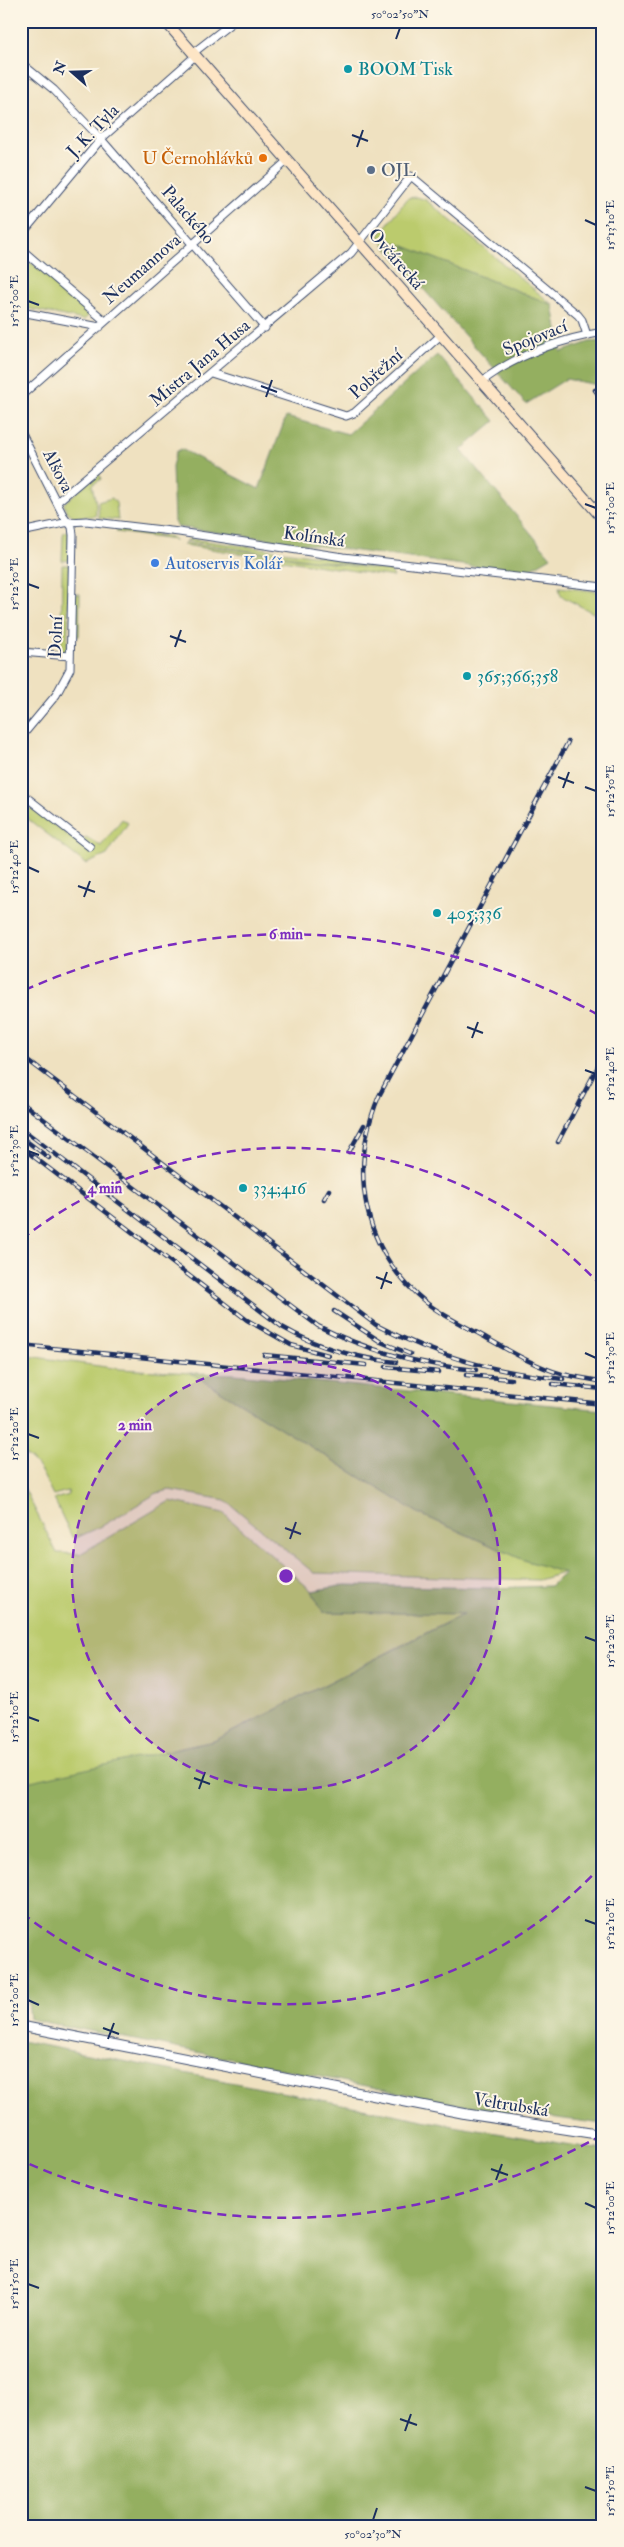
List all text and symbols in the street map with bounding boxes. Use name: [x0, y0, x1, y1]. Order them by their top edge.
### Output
text: 50°02'50"N: [371, 7, 429, 22]
north arrow: [48, 48, 98, 98]
text: N: [50, 58, 71, 77]
place label: BOOM Tisk: [358, 58, 453, 81]
marker: BOOM Tisk: [342, 63, 354, 75]
street label: J. K. Tyla: [61, 99, 125, 163]
place label: U Černohlávků: [142, 147, 253, 170]
marker: U Černohlávků: [257, 152, 269, 164]
place label: OJL: [381, 159, 416, 182]
marker: OJL: [365, 164, 377, 176]
street label: Palackého: [156, 181, 220, 249]
text: 15°13'10"E: [603, 200, 618, 250]
street label: Ovčárecká: [363, 223, 429, 295]
street label: Neumannova: [98, 228, 186, 309]
text: 15°13'00"E: [7, 275, 22, 327]
street label: Mistra Jana Husa: [145, 314, 255, 412]
street label: Spojovací: [499, 314, 572, 361]
street label: Pobřežní: [344, 343, 409, 404]
street label: Alšova: [37, 444, 79, 497]
text: 15°13'00"E: [603, 482, 618, 534]
street label: Kolínská: [282, 521, 347, 553]
place label: Autoservis Kolář: [164, 552, 283, 575]
text: 15°12'50"E: [7, 557, 22, 610]
marker: Autoservis Kolář: [149, 557, 161, 569]
street label: Dolní: [44, 614, 68, 658]
place label: 365;366;358: [477, 665, 558, 688]
marker: 365;366;358: [461, 670, 473, 682]
text: 15°12'50"E: [603, 764, 618, 817]
text: 15°12'40"E: [7, 840, 22, 894]
place label: 405;336: [447, 902, 502, 925]
marker: 405;336: [431, 907, 443, 919]
text: 6 min: [269, 925, 303, 944]
text: 15°12'40"E: [603, 1047, 618, 1101]
text: 15°12'30"E: [7, 1125, 22, 1177]
place label: 334;416: [253, 1177, 307, 1200]
text: 4 min: [87, 1179, 123, 1198]
marker: 334;416: [237, 1182, 249, 1194]
text: 15°12'30"E: [603, 1332, 618, 1384]
text: 15°12'20"E: [7, 1407, 22, 1461]
text: 2 min: [118, 1416, 152, 1435]
centre of rings: [277, 1567, 295, 1585]
text: 15°12'20"E: [603, 1614, 618, 1668]
text: 15°12'10"E: [7, 1691, 22, 1743]
text: 15°12'10"E: [603, 1898, 618, 1950]
text: 15°12'00"E: [7, 1973, 22, 2027]
street label: Veltrubská: [472, 2088, 551, 2122]
text: 15°12'00"E: [603, 2181, 618, 2235]
text: 15°11'50"E: [7, 2258, 22, 2309]
text: 15°11'50"E: [603, 2465, 618, 2516]
text: 50°02'30"N: [344, 2527, 402, 2542]

